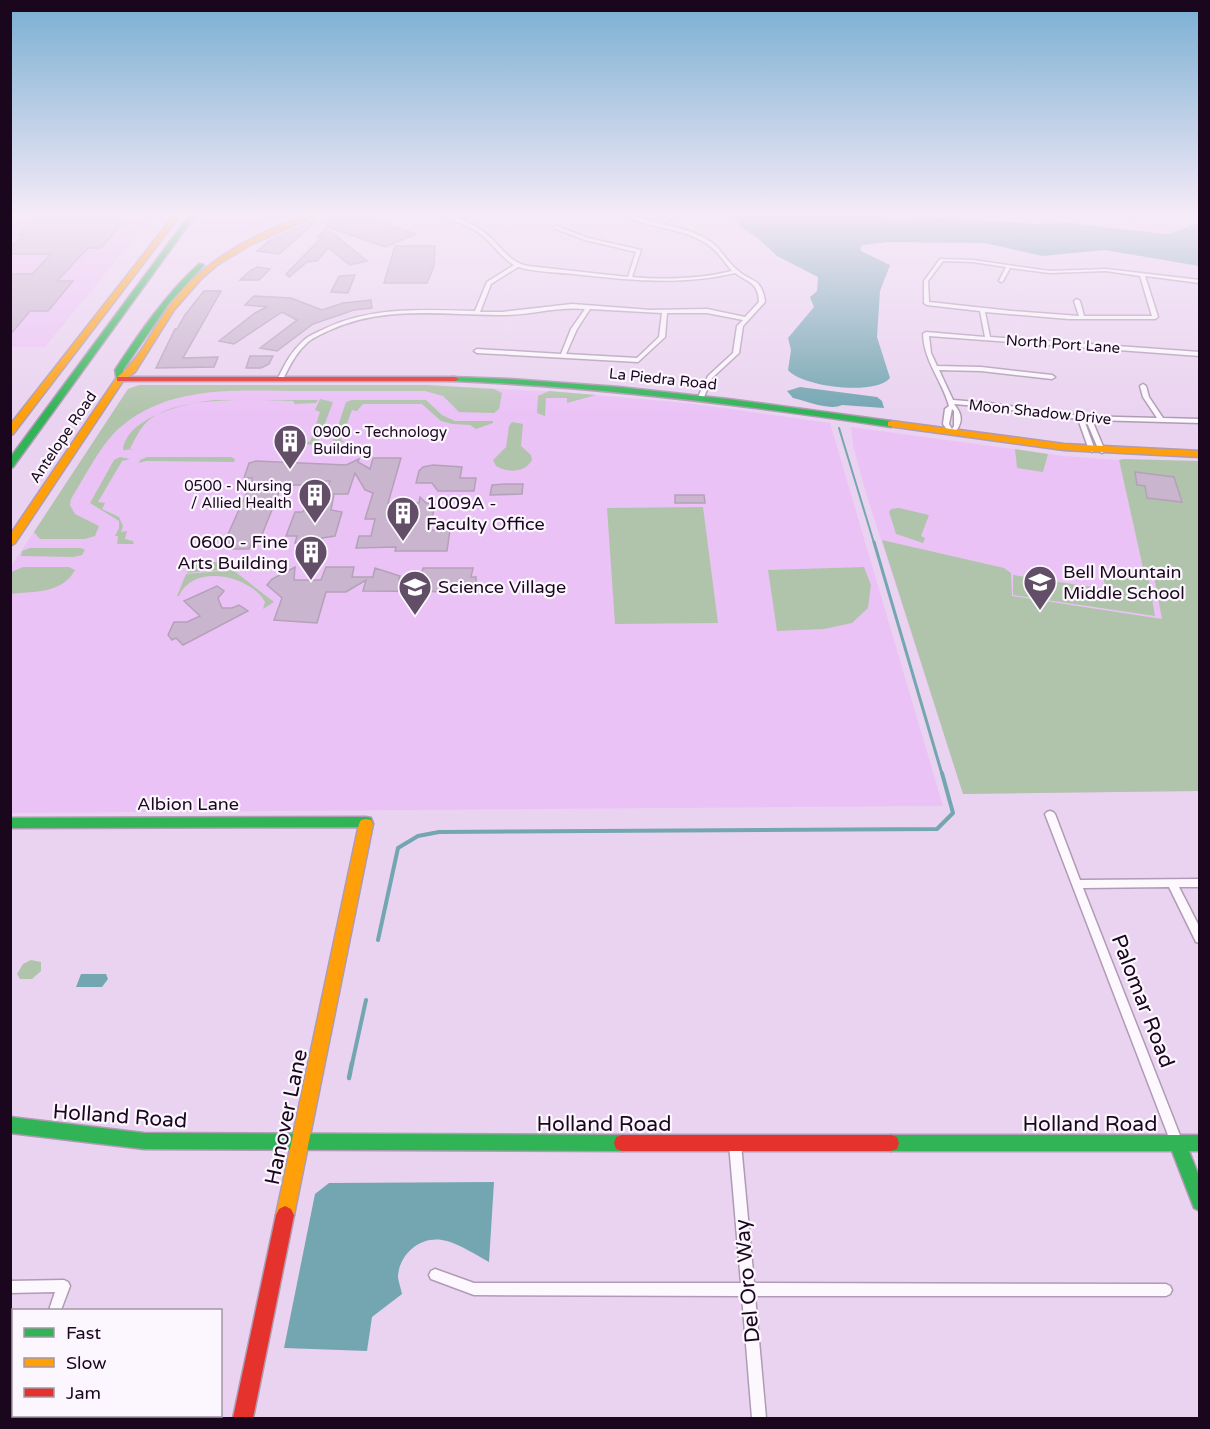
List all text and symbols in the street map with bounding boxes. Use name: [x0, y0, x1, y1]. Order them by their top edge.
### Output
street label: North Port Lane: [1005, 331, 1121, 357]
street label: La Piedra Road: [608, 364, 718, 394]
street label: Antelope Road: [26, 388, 100, 486]
street label: Moon Shadow Drive: [968, 396, 1112, 428]
building icon: 0900 - Technology Building: [272, 423, 308, 470]
place label: 0900 - Technology Building: [313, 423, 447, 458]
place label: 0500 - Nursing / Allied Health: [184, 477, 292, 512]
building icon: 0500 - Nursing / Allied Health: [297, 477, 333, 524]
place label: 1009A - Faculty Office: [426, 492, 545, 535]
building icon: 1009A - Faculty Office: [385, 495, 421, 542]
place label: 0600 - Fine Arts Building: [177, 531, 288, 574]
building icon: 0600 - Fine Arts Building: [293, 534, 329, 581]
place label: Bell Mountain Middle School: [1063, 561, 1185, 604]
school or university icon: Bell Mountain Middle School: [1022, 564, 1058, 611]
school or university icon: Science Village: [397, 569, 433, 616]
place label: Science Village: [438, 576, 566, 598]
street label: Albion Lane: [137, 793, 239, 815]
street label: Palomar Road: [1106, 931, 1179, 1071]
street label: Hanover Lane: [260, 1047, 313, 1187]
street label: Holland Road: [52, 1099, 188, 1134]
street label: Holland Road: [537, 1112, 671, 1137]
street label: Holland Road: [1023, 1112, 1157, 1137]
street label: Del Oro Way: [730, 1218, 765, 1344]
legend: [12, 1309, 222, 1417]
text: Fast: [66, 1322, 101, 1344]
text: Slow: [66, 1352, 107, 1374]
text: Jam: [66, 1382, 101, 1404]

